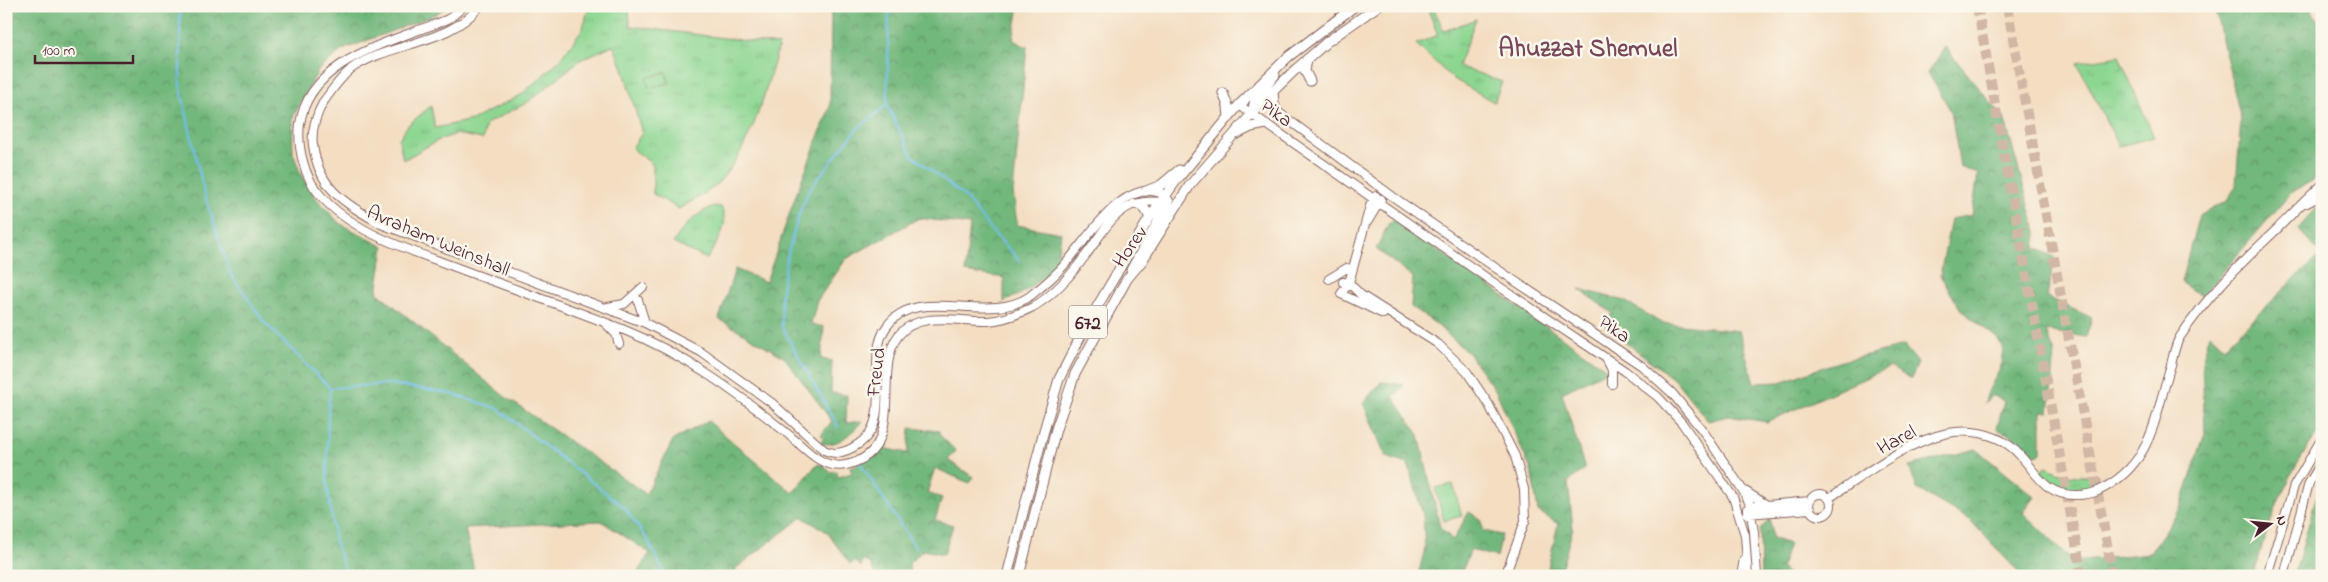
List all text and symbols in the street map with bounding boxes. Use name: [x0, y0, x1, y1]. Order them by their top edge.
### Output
scale bar: [35, 32, 132, 64]
district label: Ahuzzat Shemuel: [1499, 32, 1677, 68]
text: 100 m: [42, 40, 75, 62]
street label: Pika: [1254, 93, 1298, 136]
street label: Avraham Weinshall: [362, 199, 514, 286]
street label: Horev: [1106, 221, 1156, 274]
road number: 672: [1069, 306, 1107, 338]
street label: Pika: [1592, 309, 1636, 351]
street label: Freud: [860, 346, 895, 399]
street label: Harel: [1872, 419, 1922, 464]
north arrow: [2246, 500, 2296, 550]
text: N: [2270, 513, 2292, 528]

